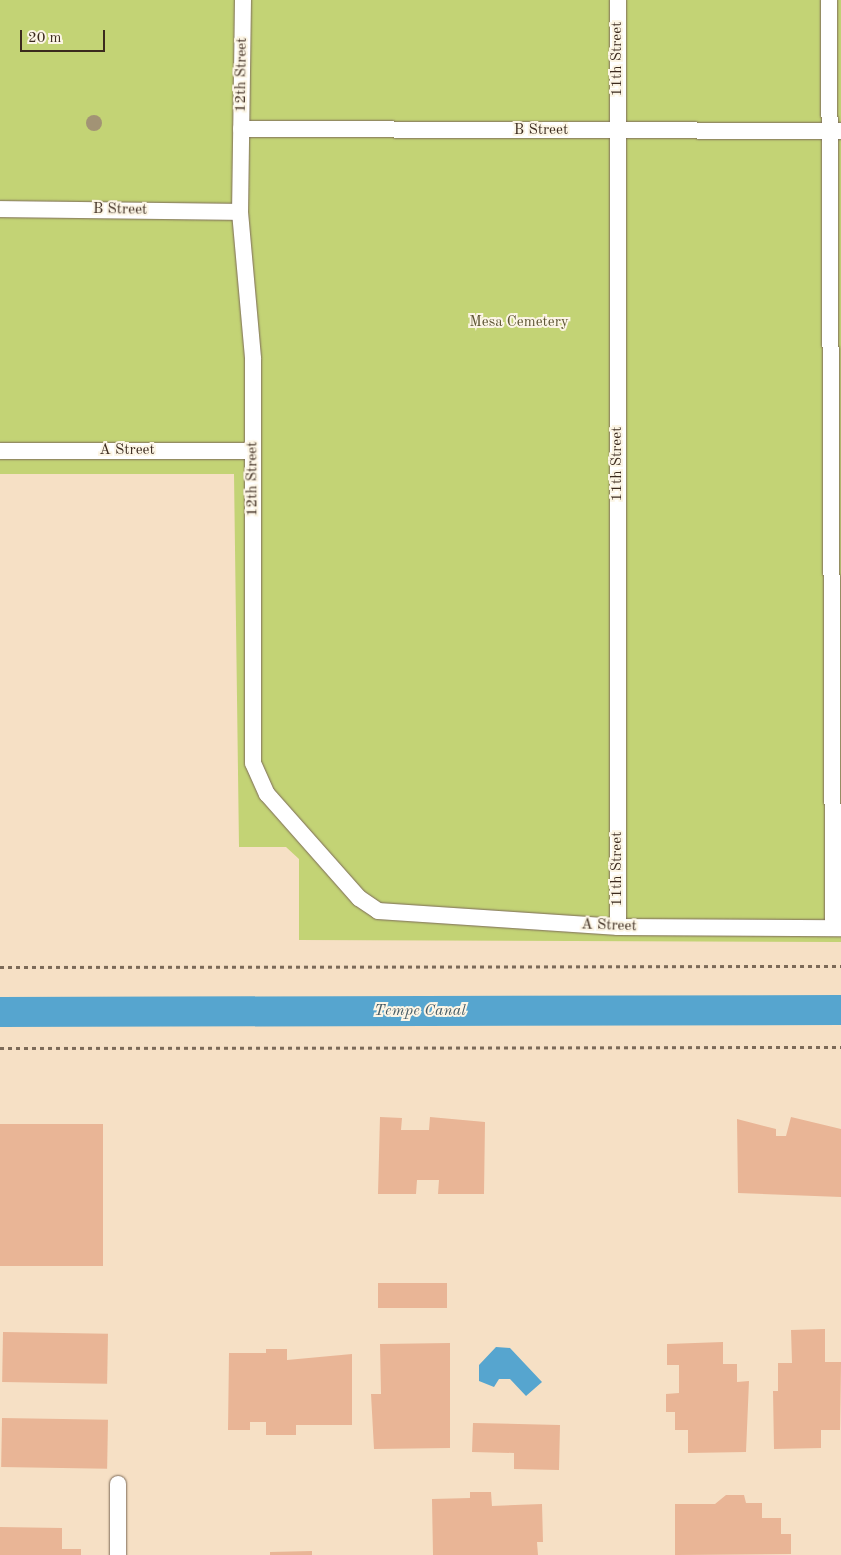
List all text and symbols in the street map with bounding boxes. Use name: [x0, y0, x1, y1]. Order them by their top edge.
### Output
scale bar: [22, 20, 108, 52]
street label: 11th Street: [609, 22, 627, 96]
text: 20 m: [28, 31, 62, 46]
street label: 12th Street: [232, 37, 252, 113]
street label: B Street: [514, 122, 568, 140]
street label: B Street: [93, 201, 147, 219]
park label: Mesa Cemetery: [469, 314, 569, 332]
street label: 11th Street: [609, 427, 627, 501]
street label: A Street: [99, 442, 155, 460]
street label: 12th Street: [244, 442, 262, 516]
street label: 11th Street: [609, 832, 627, 906]
street label: A Street: [581, 916, 637, 936]
water label: Tempe Canal: [374, 1001, 466, 1021]

